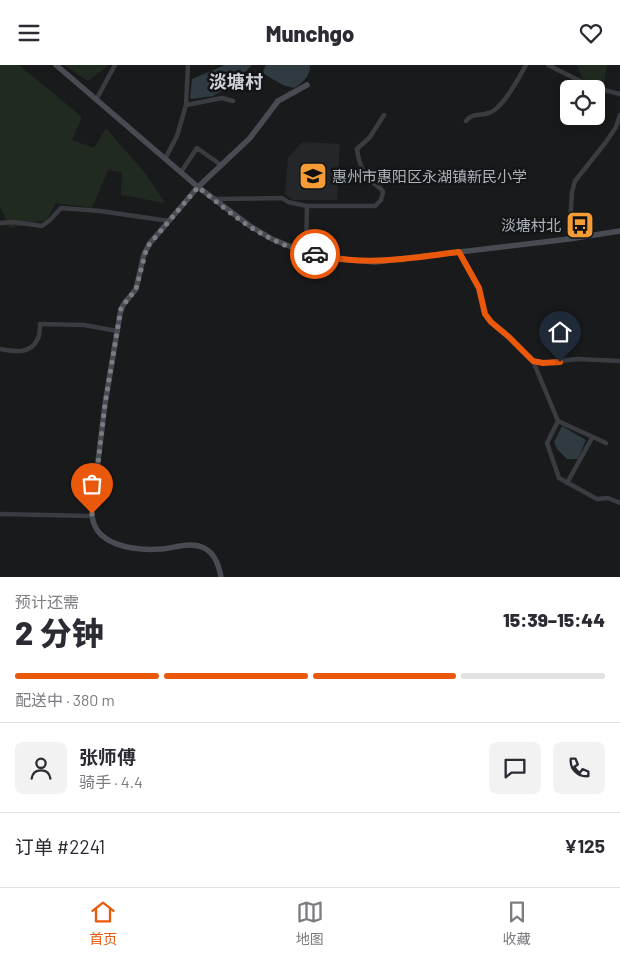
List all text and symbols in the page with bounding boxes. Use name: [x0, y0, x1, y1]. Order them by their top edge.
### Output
icon: menu: [15, 19, 43, 47]
icon: heart: [577, 19, 605, 47]
text: Munchgo: [266, 20, 354, 46]
district label: 淡塘村: [209, 70, 263, 92]
map controls: [560, 80, 605, 125]
button: locate: [560, 80, 605, 125]
school or university icon: 惠州市惠阳区永湖镇新民小学: [298, 161, 328, 191]
place label: 惠州市惠阳区永湖镇新民小学: [332, 167, 527, 185]
bus stop icon: 淡塘村北: [565, 210, 595, 240]
place label: 淡塘村北: [501, 216, 561, 234]
courier: [290, 229, 340, 279]
icon: car: [301, 240, 329, 268]
pin: [539, 311, 581, 362]
icon: home: [546, 318, 574, 346]
pin: [71, 463, 113, 514]
icon: bag: [78, 470, 106, 498]
text: 预计还需: [15, 592, 79, 611]
text: 15:39–15:44: [503, 608, 605, 631]
text: 2 分钟: [15, 613, 104, 651]
text: 配送中 · 380 m: [15, 690, 115, 709]
button: person: [15, 742, 67, 794]
button: chat: [489, 742, 541, 794]
button: phone: [553, 742, 605, 794]
text: 张师傅: [79, 745, 136, 768]
text: 骑手 · 4.4: [79, 772, 143, 791]
text: ¥125: [564, 834, 605, 857]
text: 订单 #2241: [15, 835, 105, 858]
tab: 首页: [89, 898, 117, 948]
tab: 地图: [296, 898, 324, 948]
tab: 收藏: [503, 898, 531, 948]

